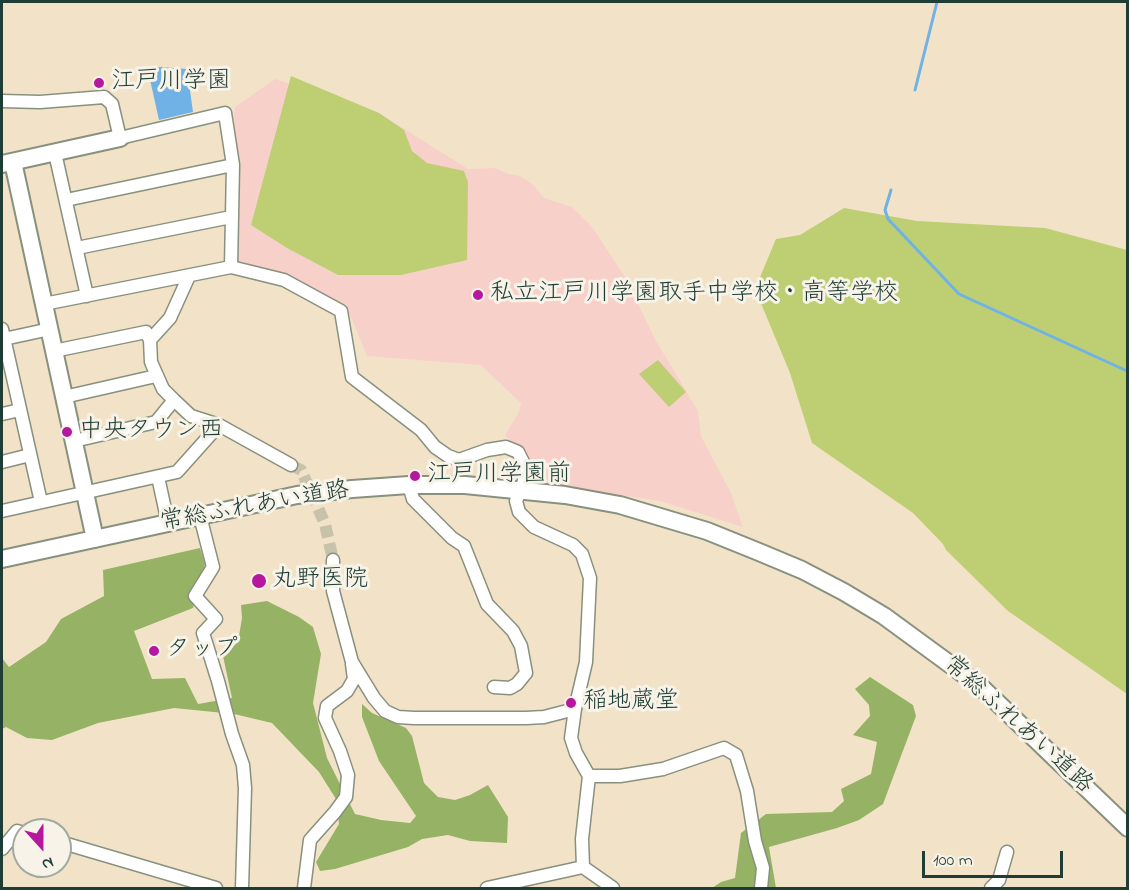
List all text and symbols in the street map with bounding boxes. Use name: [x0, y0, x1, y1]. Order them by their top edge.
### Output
place label: 江戸川学園: [111, 69, 231, 97]
marker: 江戸川学園: [92, 76, 106, 90]
place label: 私立江戸川学園取手中学校・高等学校: [490, 281, 898, 309]
marker: 私立江戸川学園取手中学校・高等学校: [471, 288, 485, 302]
place label: 中央タウン西: [79, 418, 223, 446]
marker: 中央タウン西: [60, 425, 74, 439]
place label: 江戸川学園前: [427, 462, 571, 490]
marker: 江戸川学園前: [408, 469, 422, 483]
street label: 常総ふれあい道路: [158, 477, 352, 539]
place label: 丸野医院: [272, 567, 368, 595]
marker: 丸野医院: [250, 572, 268, 590]
place label: タップ: [166, 637, 238, 665]
marker: タップ: [147, 644, 161, 658]
street label: 常総ふれあい道路: [936, 651, 1098, 801]
place label: 稲地蔵堂: [583, 689, 679, 717]
marker: 稲地蔵堂: [564, 696, 578, 710]
north arrow: [12, 818, 72, 878]
scale bar: [925, 839, 1066, 877]
text: 100 m: [933, 848, 973, 874]
text: N: [38, 850, 57, 876]

